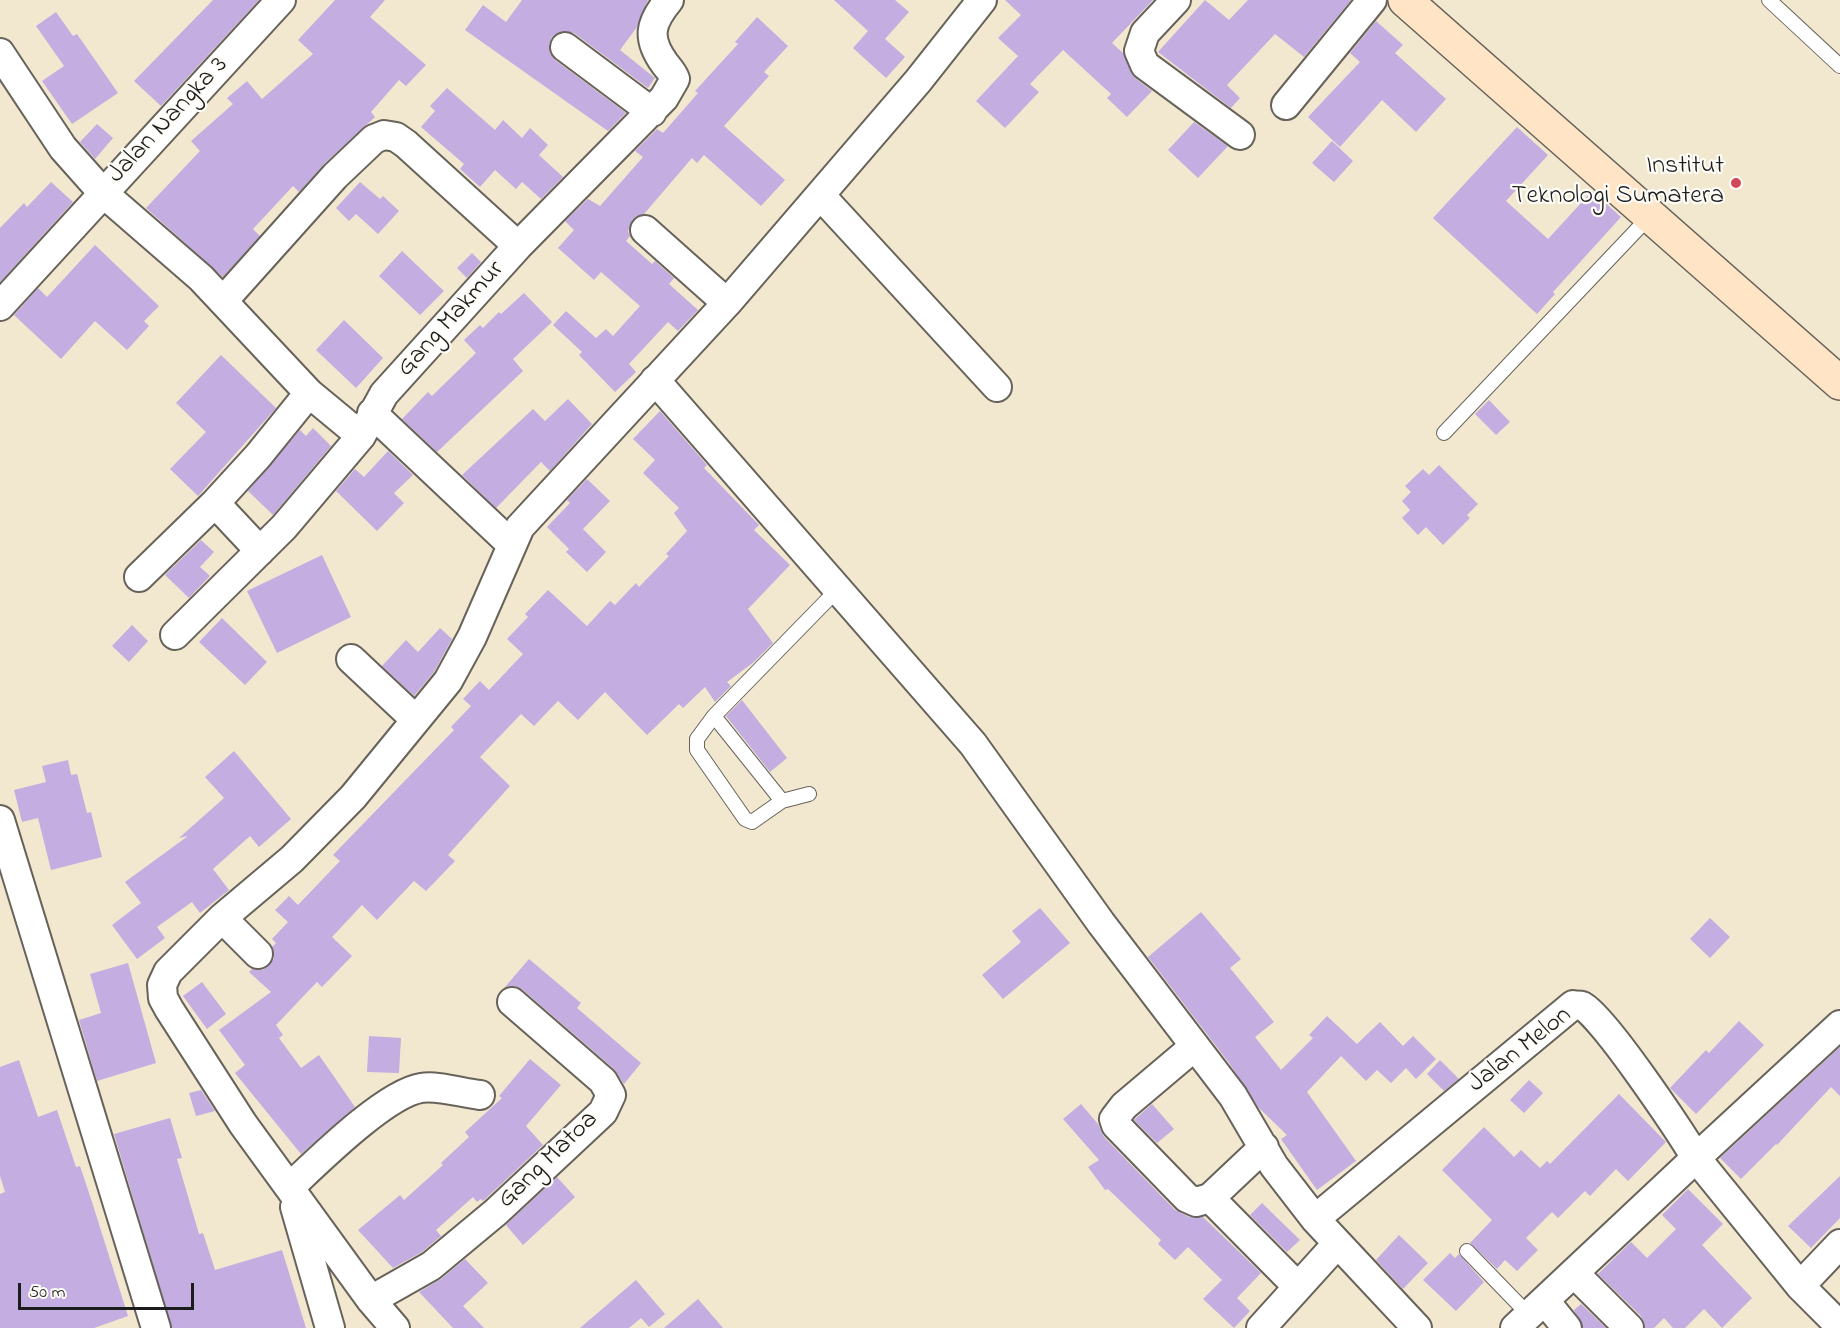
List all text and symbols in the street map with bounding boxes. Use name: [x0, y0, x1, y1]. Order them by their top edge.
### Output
street label: Jalan Nangka 3: [102, 51, 236, 191]
place label: Institut Teknologi Sumatera: [1512, 152, 1724, 213]
marker: Institut Teknologi Sumatera: [1729, 176, 1743, 190]
street label: Gang Makmur: [392, 255, 512, 385]
street label: Jalan Melon: [1463, 1001, 1579, 1101]
street label: Gang Matoa: [492, 1106, 606, 1216]
scale bar: [21, 1271, 196, 1309]
text: 50 m: [29, 1280, 66, 1306]

